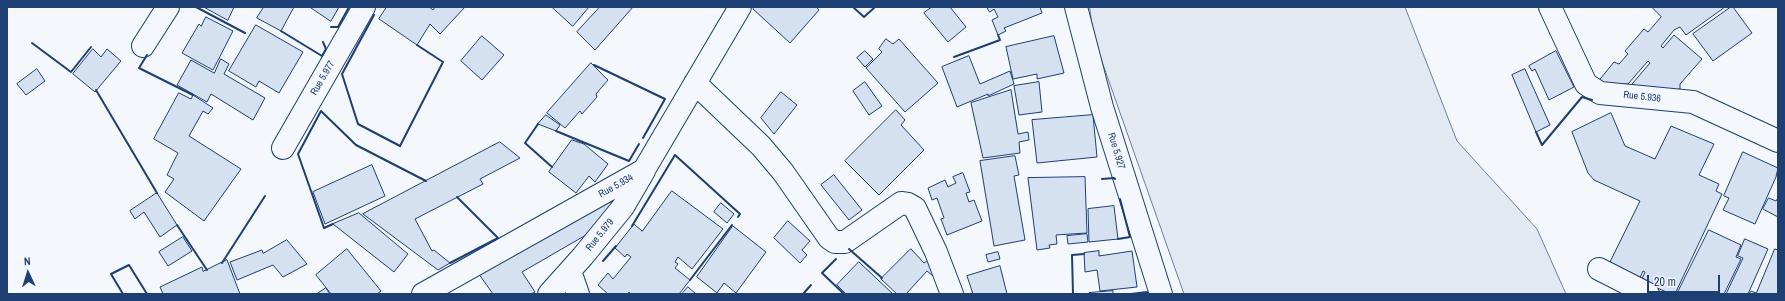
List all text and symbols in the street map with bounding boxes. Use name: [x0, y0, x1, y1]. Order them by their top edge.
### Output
street label: Rue 5.977: [308, 59, 338, 97]
street label: Rue 5.936: [1623, 89, 1661, 105]
street label: Rue 5.927: [1105, 131, 1127, 171]
street label: Rue 5.934: [597, 172, 635, 200]
street label: Rue 5.979: [583, 217, 617, 253]
north arrow: [8, 253, 48, 293]
text: N: [23, 254, 31, 268]
scale bar: [1649, 267, 1722, 293]
text: 20 m: [1654, 274, 1676, 290]

